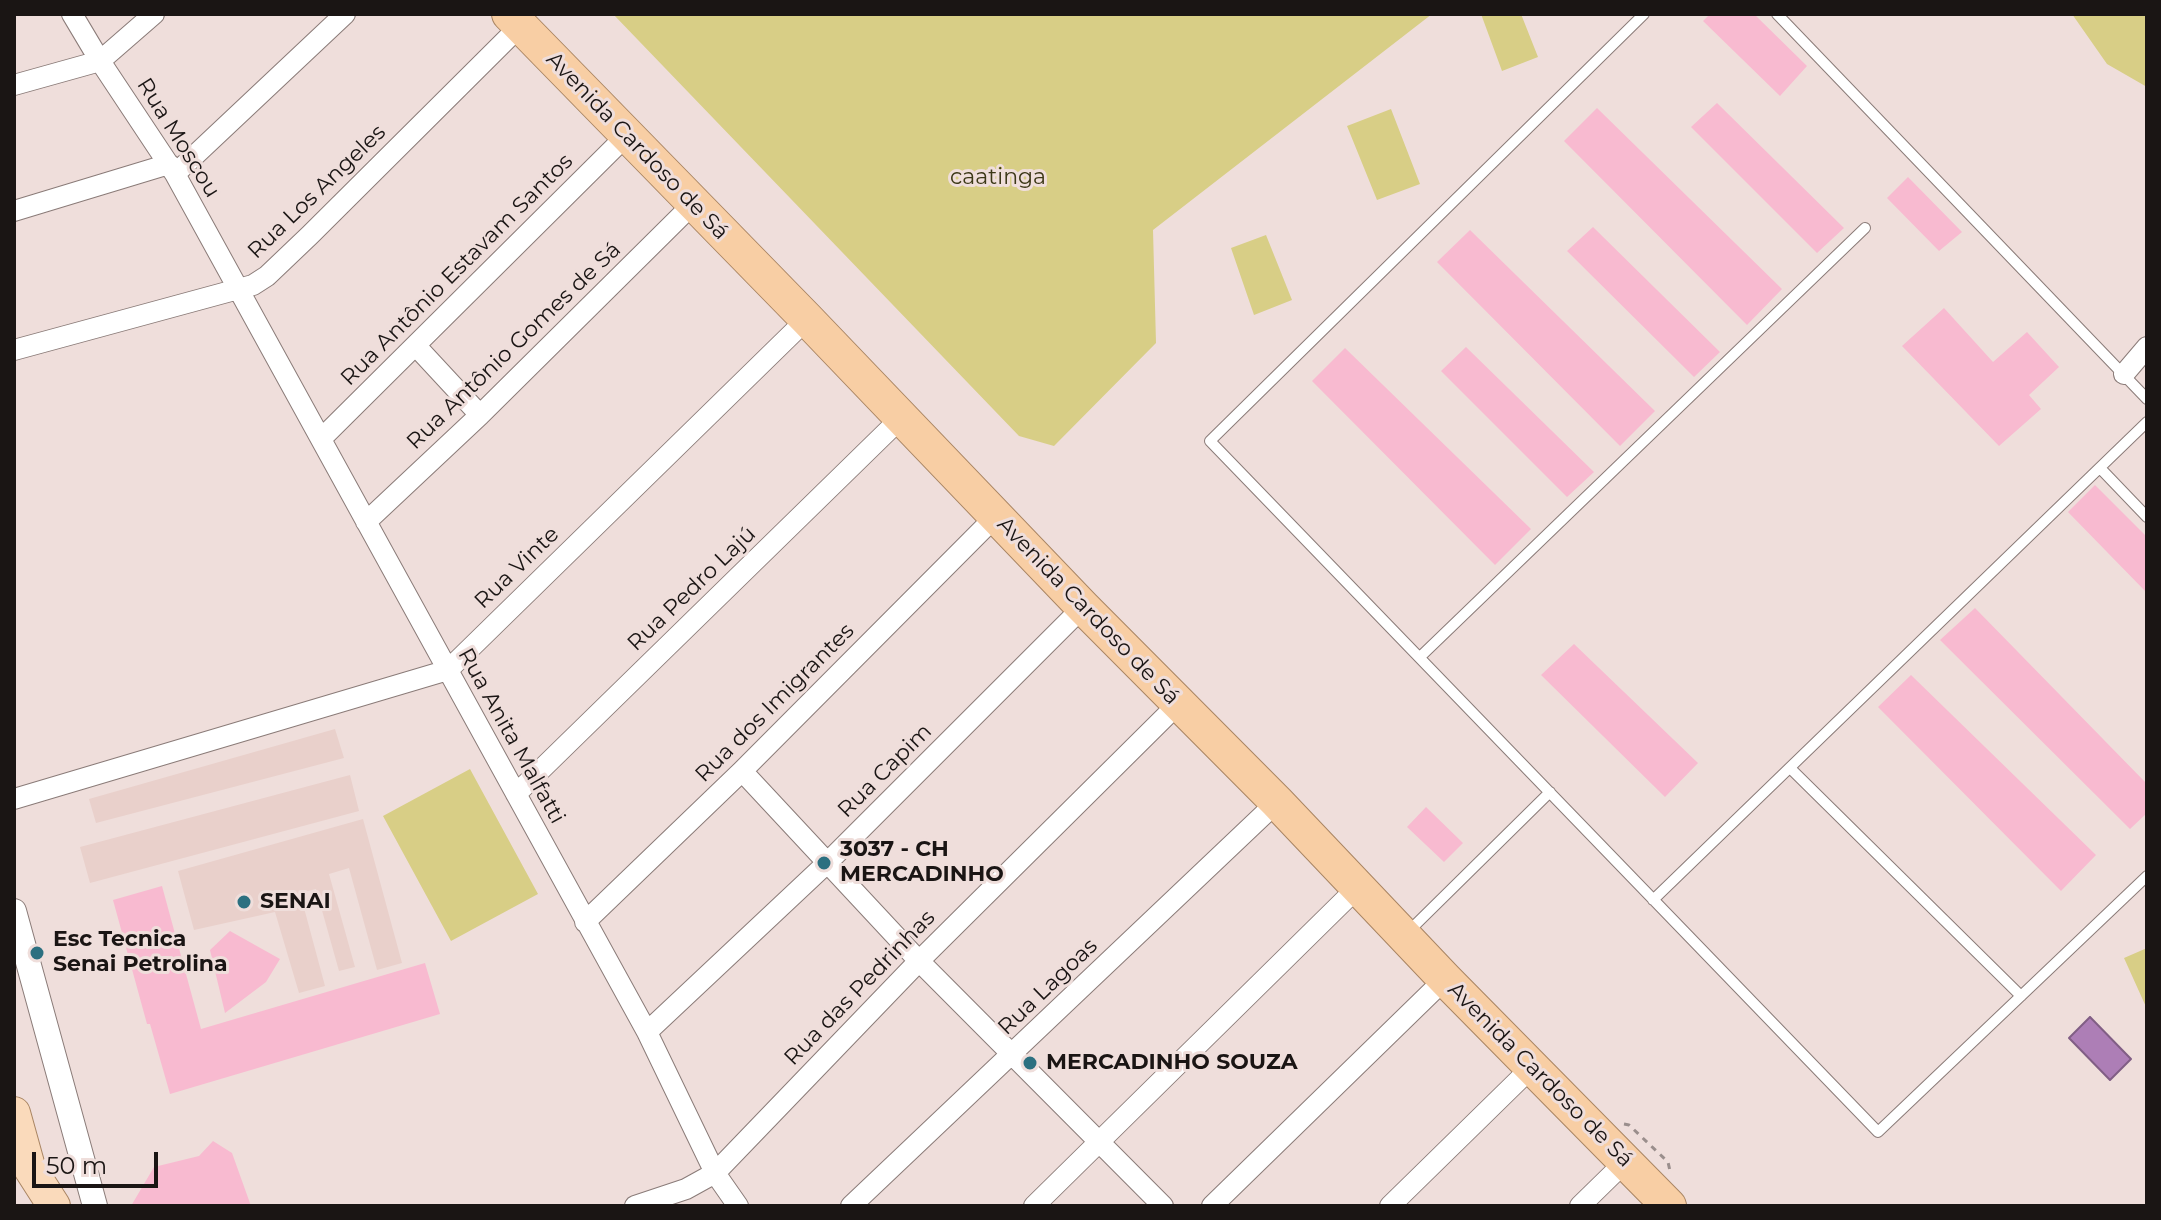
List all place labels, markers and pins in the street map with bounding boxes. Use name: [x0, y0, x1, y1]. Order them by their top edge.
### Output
place label: 3037 - CH MERCADINHO: [840, 837, 1004, 888]
marker: 3037 - CH MERCADINHO: [815, 854, 833, 872]
place label: SENAI: [260, 889, 331, 915]
marker: SENAI: [235, 893, 253, 911]
place label: Esc Tecnica Senai Petrolina: [53, 927, 228, 978]
marker: Esc Tecnica Senai Petrolina: [28, 944, 46, 962]
place label: MERCADINHO SOUZA: [1046, 1050, 1298, 1076]
marker: MERCADINHO SOUZA: [1021, 1054, 1039, 1072]

